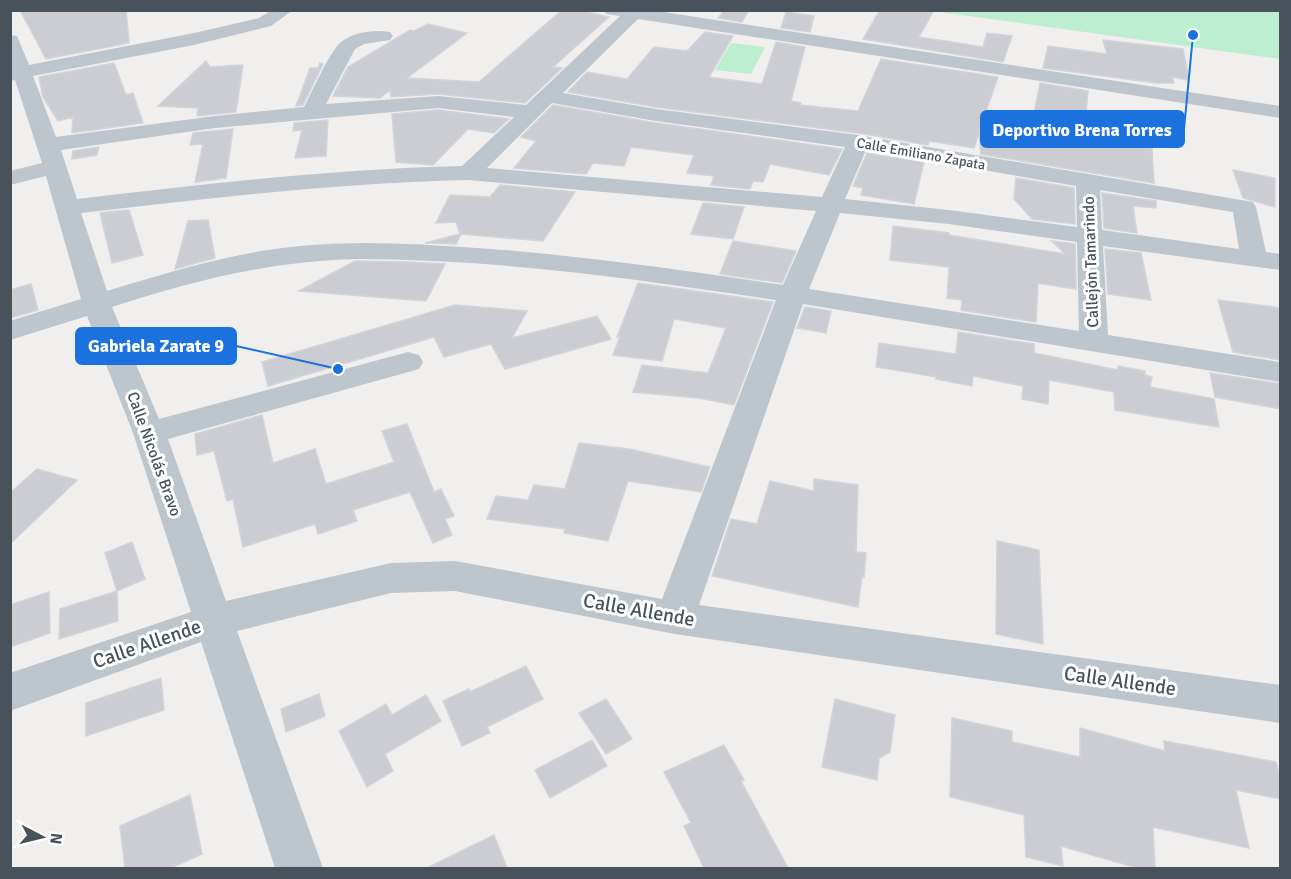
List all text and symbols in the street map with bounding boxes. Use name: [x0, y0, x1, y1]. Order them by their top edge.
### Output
callout: Deportivo Brena Torres: [981, 111, 1184, 147]
text: Deportivo Brena Torres: [992, 119, 1172, 141]
street label: Calle Emiliano Zapata: [855, 134, 987, 174]
street label: Callejón Tamarindo: [1079, 196, 1103, 328]
callout: Gabriela Zarate 9: [76, 328, 236, 364]
text: Gabriela Zarate 9: [88, 335, 224, 357]
street label: Calle Nicolás Bravo: [122, 389, 186, 519]
street label: Calle Allende: [581, 588, 697, 632]
street label: Calle Allende: [90, 614, 204, 674]
street label: Calle Allende: [1062, 661, 1178, 701]
north arrow: [12, 807, 72, 867]
text: N: [45, 832, 66, 845]

